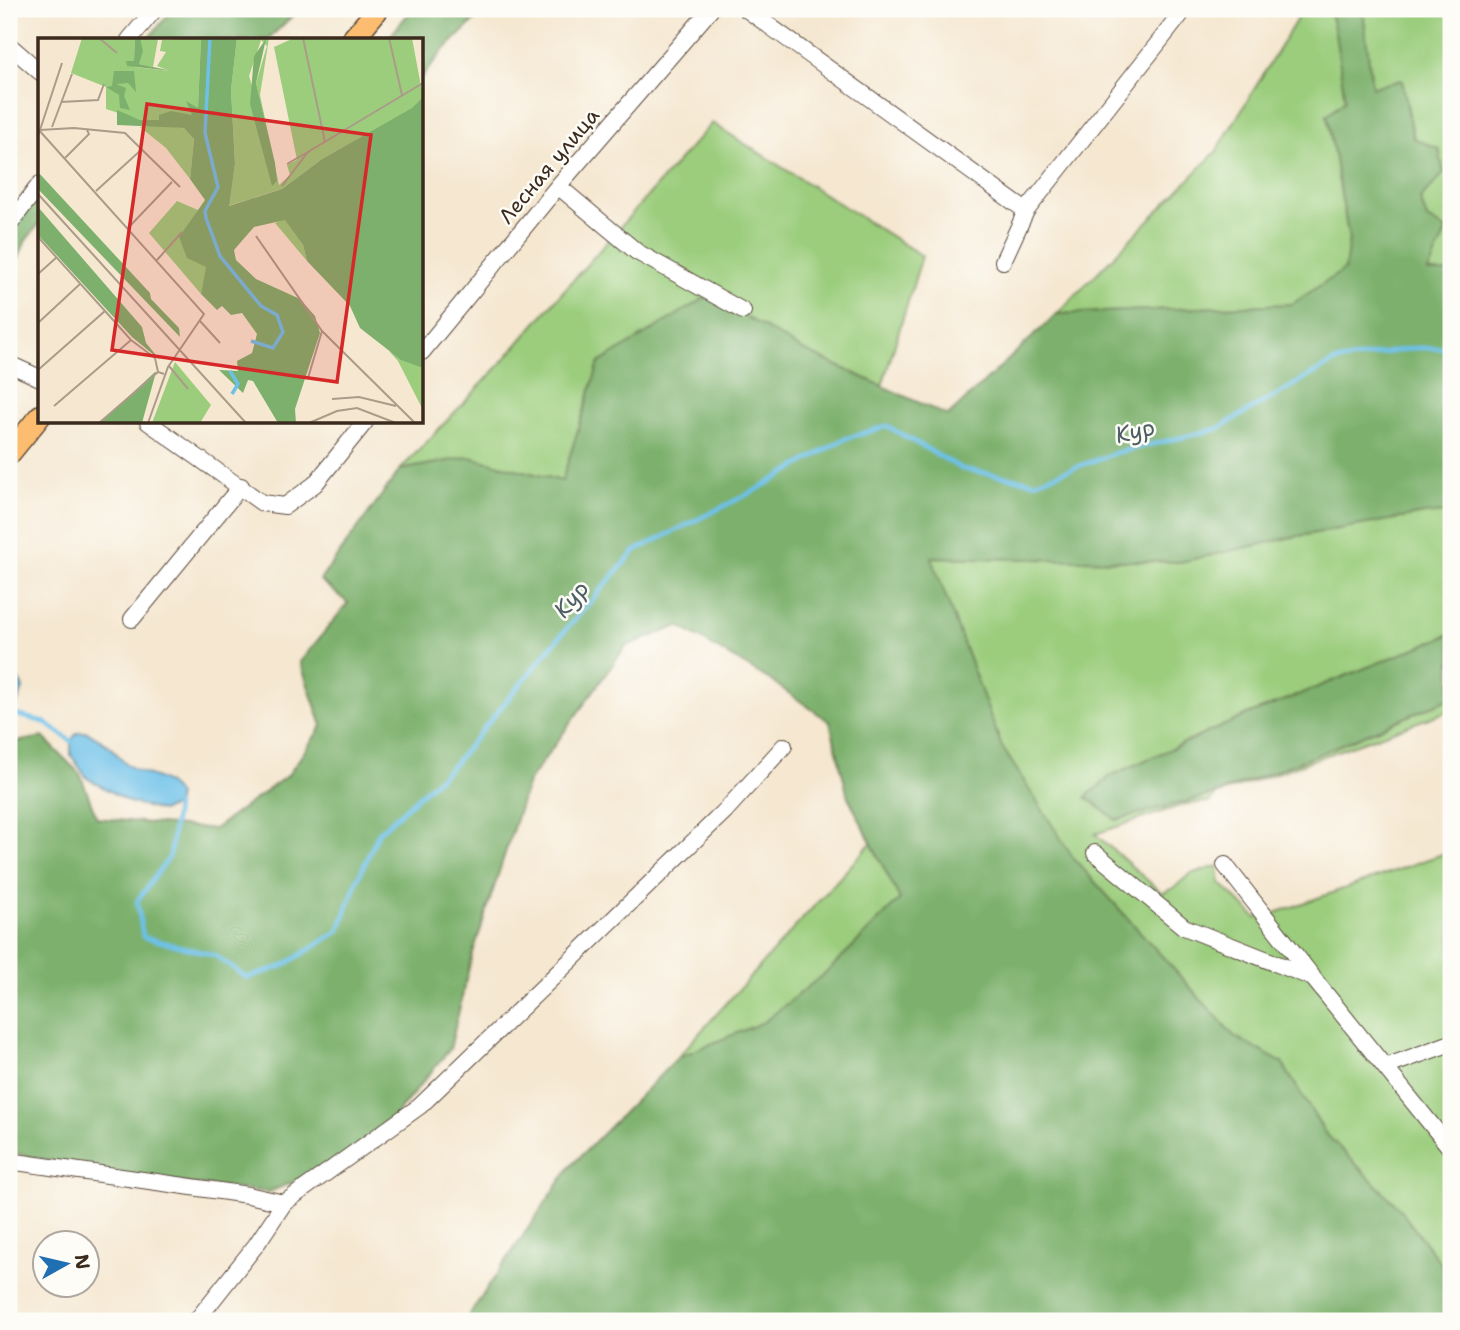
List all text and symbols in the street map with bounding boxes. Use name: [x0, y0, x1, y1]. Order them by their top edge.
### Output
inset map: [38, 38, 424, 424]
street label: Лесная улица: [492, 102, 606, 230]
water label: Кур: [1112, 412, 1158, 450]
water label: Кур: [547, 574, 595, 624]
north arrow: [32, 1228, 102, 1298]
text: N: [69, 1253, 96, 1271]

